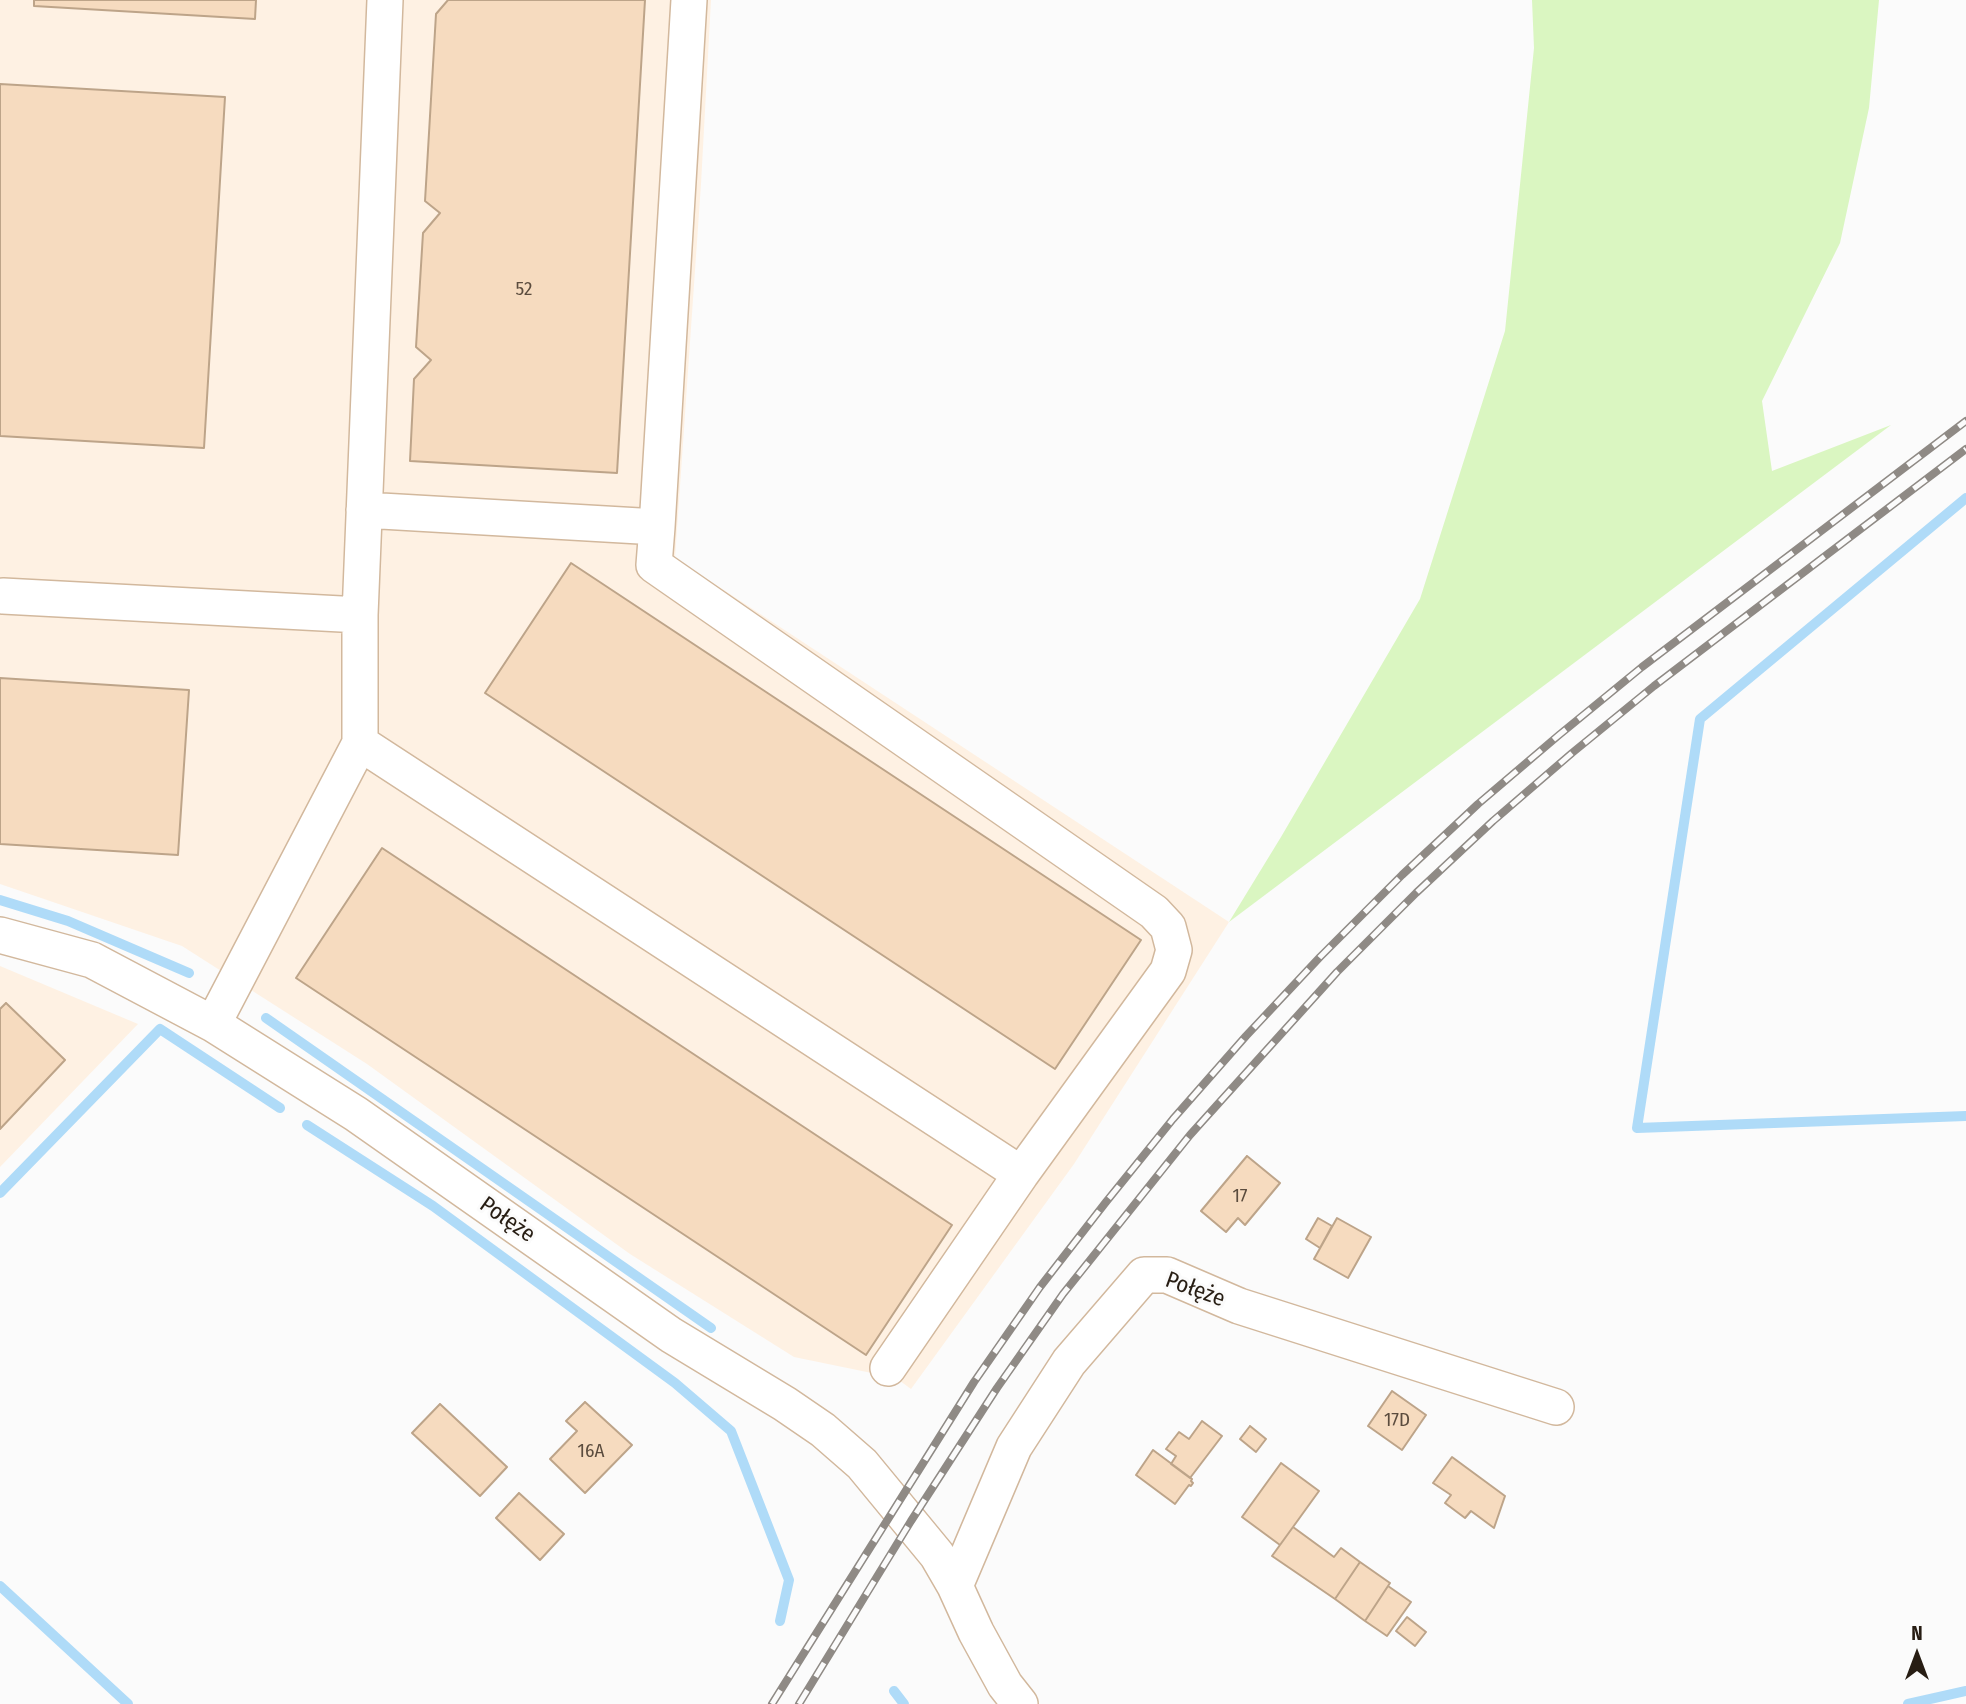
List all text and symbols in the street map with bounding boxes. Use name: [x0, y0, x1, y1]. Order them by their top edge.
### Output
house number: 52: [516, 279, 532, 301]
house number: 17: [1232, 1186, 1248, 1208]
street label: Połęże: [474, 1191, 540, 1249]
street label: Połęże: [1161, 1267, 1229, 1313]
house number: 17D: [1384, 1410, 1410, 1432]
house number: 16A: [578, 1441, 604, 1463]
north arrow: [1882, 1620, 1952, 1690]
text: N: [1911, 1622, 1923, 1645]

